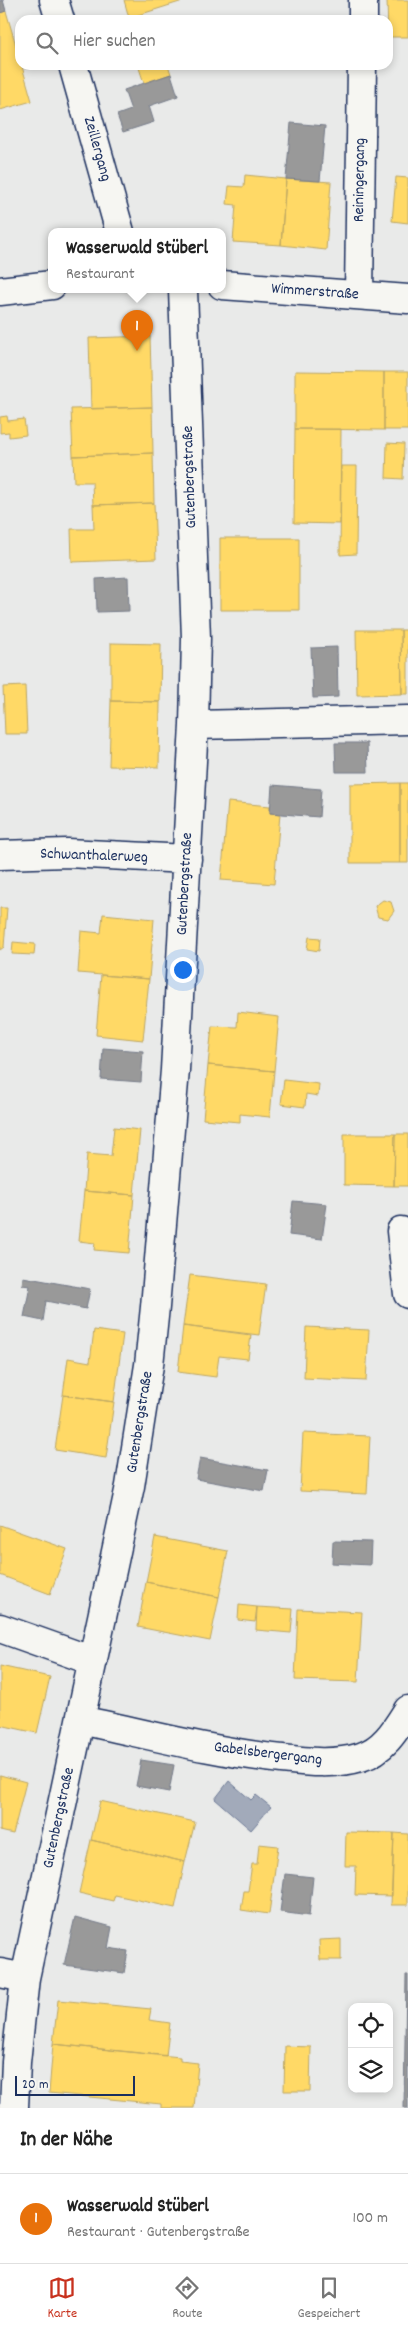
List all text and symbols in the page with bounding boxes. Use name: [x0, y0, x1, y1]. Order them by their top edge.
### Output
search box: [15, 15, 393, 70]
icon: search: [33, 29, 61, 57]
text: Hier suchen: [73, 29, 156, 56]
street label: Zeillergang: [77, 114, 117, 184]
street label: Reiningergang: [348, 138, 372, 222]
popup: [48, 228, 226, 293]
text: Wasserwald Stüberl: [66, 236, 208, 263]
text: Restaurant: [66, 263, 135, 286]
street label: Wimmerstraße: [270, 277, 360, 307]
pin: 1: [121, 310, 153, 351]
street label: Gutenbergstraße: [177, 425, 203, 529]
street label: Gutenbergstraße: [171, 832, 199, 936]
street label: Schwanthalerweg: [40, 843, 148, 869]
your location: [170, 957, 196, 983]
street label: Gutenbergstraße: [121, 1369, 159, 1475]
street label: Gabelsbergergang: [213, 1736, 323, 1772]
street label: Gutenbergstraße: [37, 1765, 81, 1871]
map controls: [348, 2003, 393, 2093]
button: locate: [348, 2003, 393, 2048]
button: layers: [348, 2048, 393, 2093]
scale bar: [15, 2073, 135, 2096]
text: 20 m: [22, 2075, 49, 2095]
text: In der Nähe: [20, 2126, 112, 2156]
text: Wasserwald Stüberl: [67, 2194, 209, 2221]
text: 1: [34, 2207, 38, 2230]
text: 100 m: [352, 2207, 388, 2230]
text: Restaurant · Gutenbergstraße: [67, 2221, 250, 2244]
tab: Karte: [48, 2274, 77, 2324]
tab: Route: [172, 2274, 203, 2324]
tab: Gespeichert: [298, 2274, 360, 2324]

